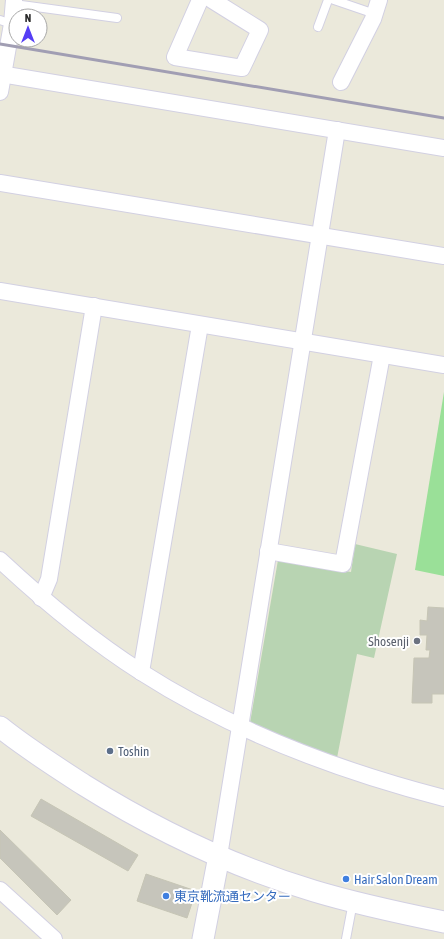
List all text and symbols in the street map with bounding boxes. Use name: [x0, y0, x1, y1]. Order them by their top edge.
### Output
north arrow: [8, 8, 48, 48]
text: N: [25, 12, 31, 24]
place label: Shosenji: [368, 634, 409, 649]
marker: Shosenji: [412, 636, 422, 646]
place label: Toshin: [118, 744, 149, 759]
marker: Toshin: [105, 746, 115, 756]
place label: Hair Salon Dream: [354, 872, 438, 887]
marker: Hair Salon Dream: [341, 874, 351, 884]
place label: 東京靴流通センター: [174, 889, 291, 904]
marker: 東京靴流通センター: [161, 891, 171, 901]

